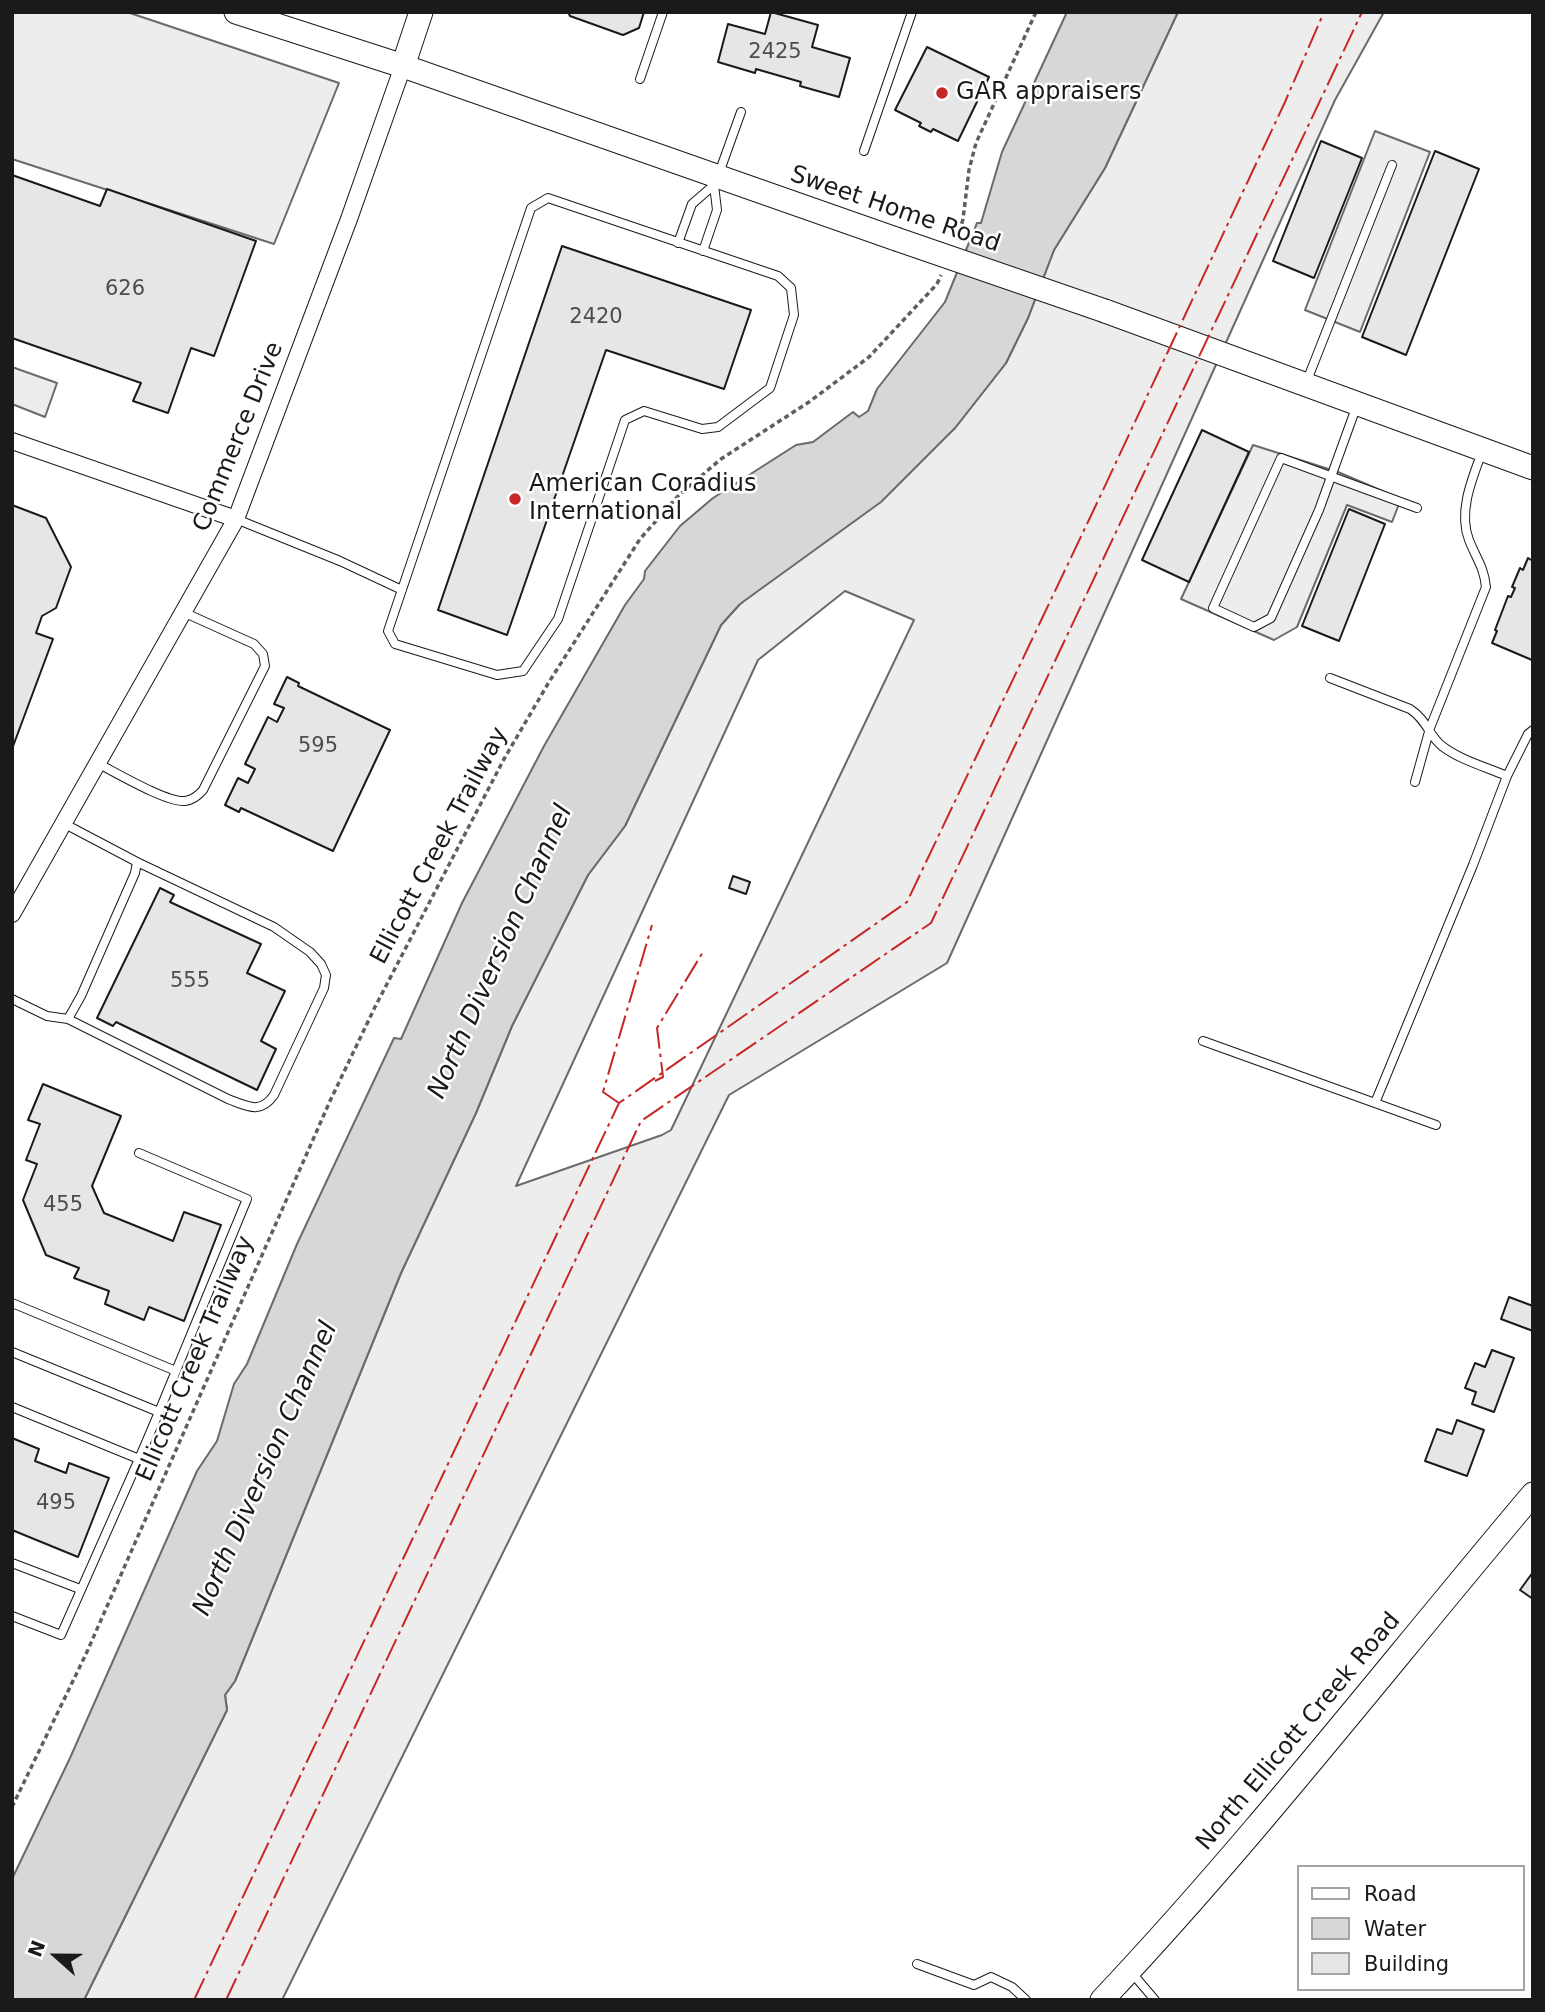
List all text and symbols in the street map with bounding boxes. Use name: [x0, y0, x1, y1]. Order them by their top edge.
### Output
house number: 2425: [748, 40, 802, 66]
place label: GAR appraisers: [956, 79, 1141, 107]
marker: GAR appraisers: [934, 85, 950, 101]
street label: Sweet Home Road: [786, 161, 1004, 259]
house number: 626: [105, 277, 145, 303]
house number: 2420: [569, 305, 623, 331]
street label: Commerce Drive: [188, 338, 290, 536]
place label: American Coradius International: [529, 471, 756, 527]
marker: American Coradius International: [507, 491, 523, 507]
street label: Ellicott Creek Trailway: [365, 723, 515, 969]
house number: 595: [298, 734, 338, 760]
water label: North Diversion Channel: [422, 800, 580, 1104]
house number: 555: [170, 969, 210, 995]
house number: 455: [43, 1193, 83, 1219]
street label: Ellicott Creek Trailway: [131, 1232, 261, 1486]
water label: North Diversion Channel: [187, 1317, 345, 1621]
house number: 495: [36, 1491, 76, 1517]
street label: North Ellicott Creek Road: [1191, 1607, 1407, 1857]
legend: [1296, 1865, 1524, 1991]
text: Road: [1364, 1882, 1417, 1906]
text: Water: [1364, 1917, 1426, 1941]
north arrow: [21, 1921, 91, 1991]
text: N: [23, 1937, 50, 1960]
text: Building: [1364, 1952, 1449, 1976]

